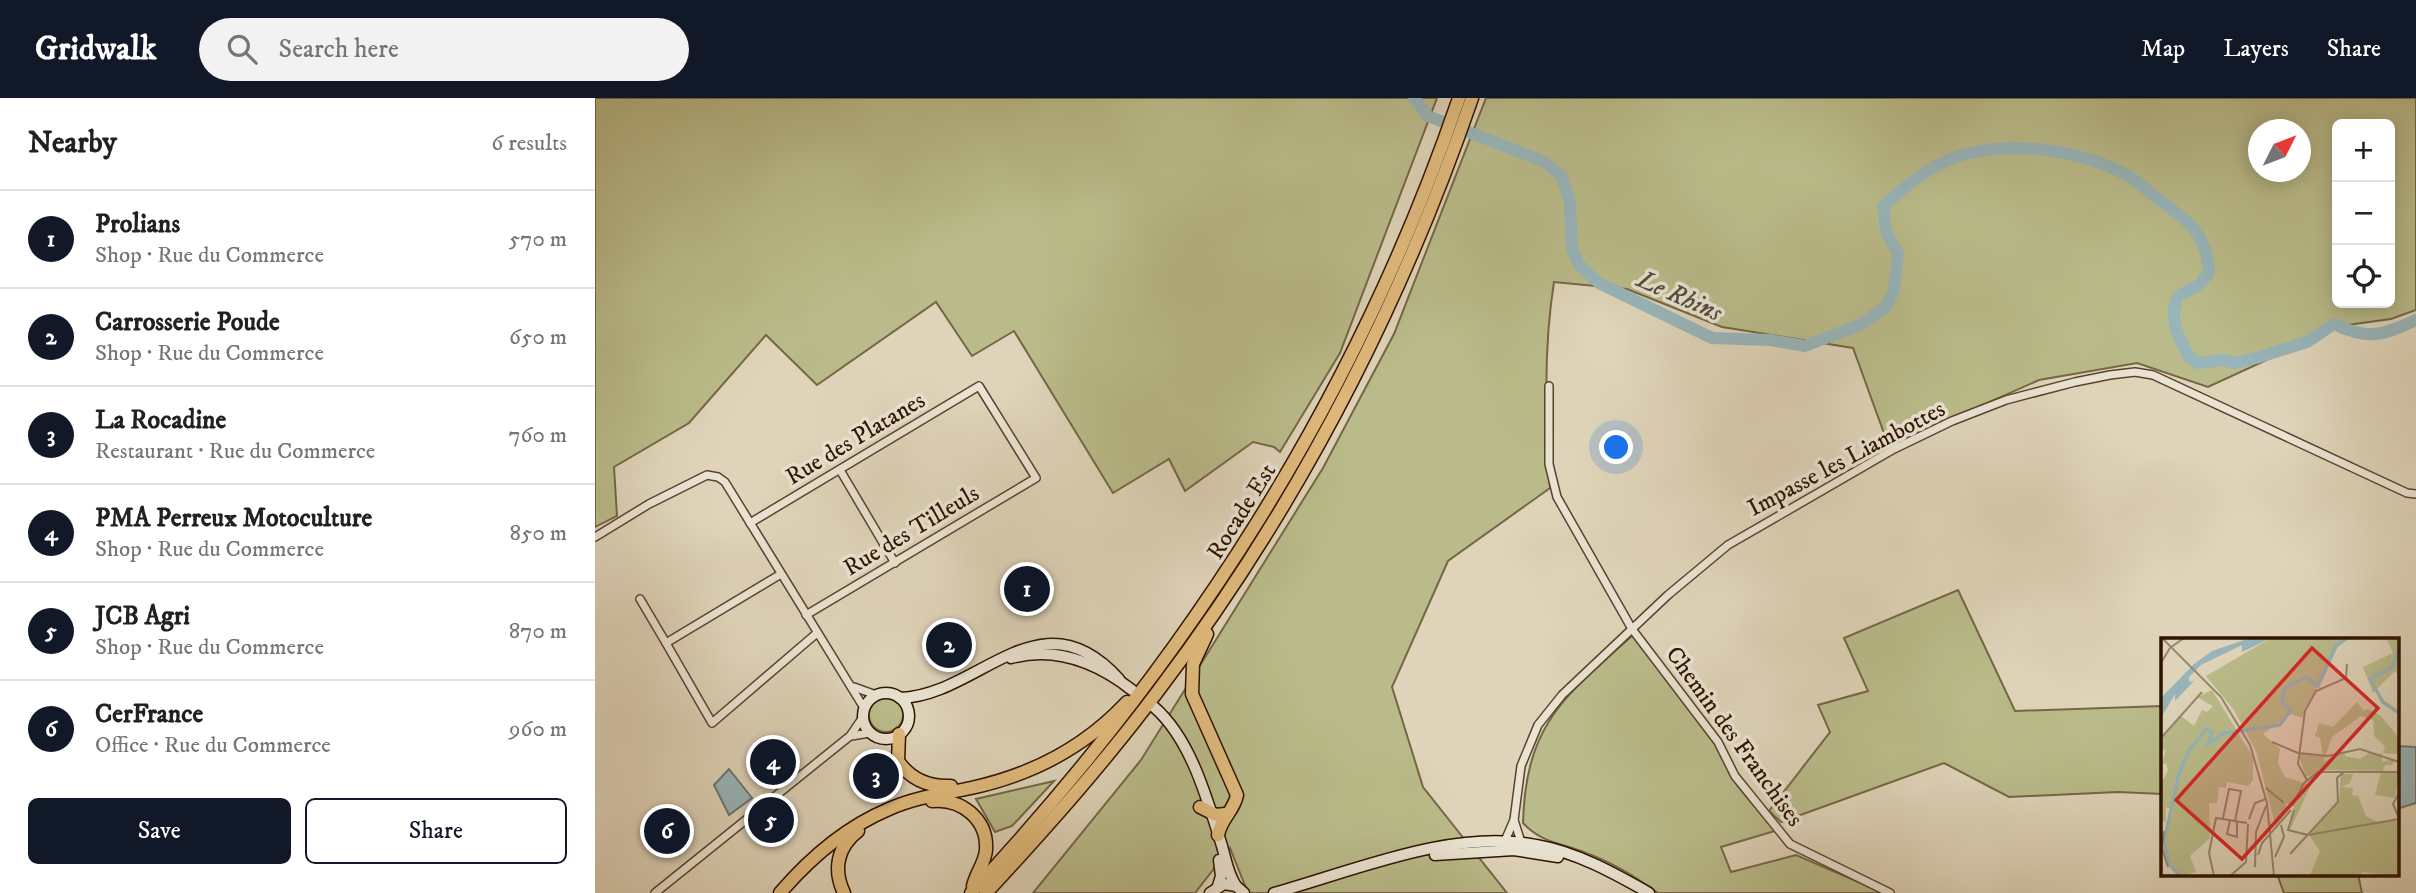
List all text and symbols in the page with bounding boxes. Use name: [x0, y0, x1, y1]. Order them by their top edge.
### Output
search box: [199, 18, 689, 81]
text: Gridwalk: [35, 29, 157, 70]
icon: search: [223, 30, 261, 68]
text: Search here: [279, 33, 399, 66]
text: Map: [2141, 34, 2185, 64]
text: Layers: [2223, 34, 2289, 64]
text: Share: [2327, 34, 2381, 64]
north arrow: [2248, 119, 2311, 182]
map controls: [2332, 119, 2395, 308]
button: +: [2332, 119, 2395, 182]
text: Nearby: [28, 125, 117, 162]
text: 6 results: [491, 129, 567, 158]
button: −: [2332, 182, 2395, 245]
text: Prolians: [95, 208, 180, 241]
text: 1: [47, 225, 55, 254]
text: 570 m: [509, 225, 567, 254]
text: Shop · Rue du Commerce: [95, 241, 324, 270]
button: locate: [2332, 245, 2395, 308]
water label: Le Rhins: [1630, 262, 1728, 330]
text: Carrosserie Poude: [95, 306, 280, 339]
text: 2: [45, 323, 57, 352]
text: 650 m: [509, 323, 567, 352]
text: Shop · Rue du Commerce: [95, 339, 324, 368]
street label: Rue des Platanes: [780, 386, 931, 492]
street label: Impasse les Liambottes: [1743, 394, 1950, 524]
text: La Rocadine: [95, 404, 226, 437]
text: 3: [47, 421, 55, 450]
text: 760 m: [508, 421, 567, 450]
your location: [1599, 430, 1633, 464]
text: Restaurant · Rue du Commerce: [95, 437, 375, 466]
street label: Rocade Est: [1201, 458, 1283, 565]
street label: Rue des Tilleuls: [838, 479, 985, 583]
text: PMA Perreux Motoculture: [95, 502, 372, 535]
text: 4: [44, 519, 58, 548]
text: 850 m: [509, 519, 567, 548]
text: Shop · Rue du Commerce: [95, 535, 324, 564]
pin: 1: [1004, 563, 1050, 615]
text: JCB Agri: [95, 600, 190, 633]
text: 5: [45, 617, 57, 646]
text: 870 m: [509, 617, 567, 646]
pin: 2: [926, 619, 972, 671]
text: Shop · Rue du Commerce: [95, 633, 324, 662]
inset map: [2161, 638, 2399, 876]
street label: Chemin des Franchises: [1659, 641, 1810, 833]
text: CerFrance: [95, 698, 203, 731]
text: 6: [45, 715, 57, 744]
text: 960 m: [509, 715, 567, 744]
text: Office · Rue du Commerce: [95, 731, 331, 760]
pin: 4: [750, 736, 796, 788]
pin: 3: [853, 750, 899, 802]
pin: 5: [748, 794, 794, 846]
button: Save: [28, 798, 291, 864]
button: Share: [305, 798, 567, 864]
pin: 6: [644, 805, 690, 857]

